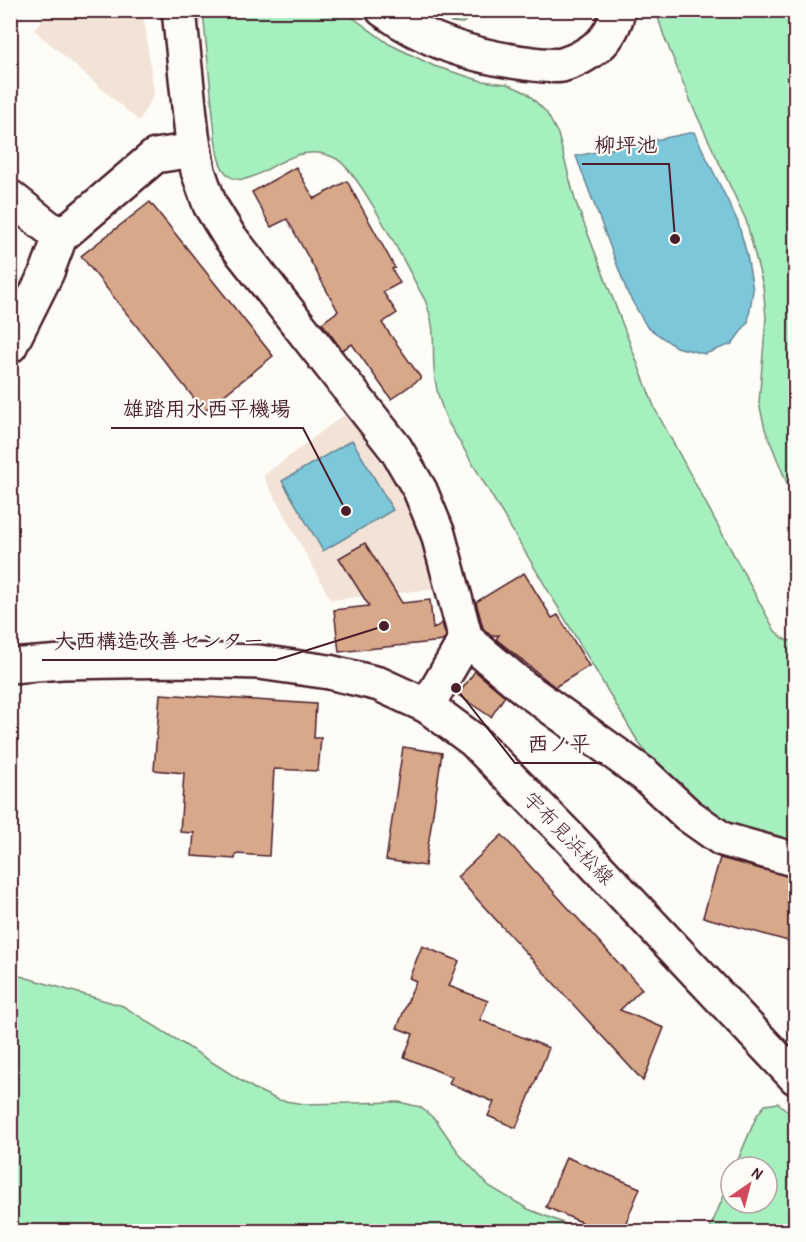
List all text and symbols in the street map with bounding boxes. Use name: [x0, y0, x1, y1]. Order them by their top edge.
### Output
callout: 柳坪池: [582, 125, 669, 164]
text: 柳坪池: [595, 130, 658, 159]
callout: 雄踏用水西平機場: [111, 389, 303, 428]
text: 雄踏用水西平機場: [123, 394, 291, 423]
callout: 大西構造改善センター: [42, 621, 276, 660]
text: 大西構造改善センター: [54, 626, 264, 655]
callout: 西ノ平: [515, 724, 602, 763]
text: 西ノ平: [528, 729, 591, 758]
street label: 宇布見浜松線: [518, 785, 621, 890]
north arrow: [719, 1155, 779, 1215]
text: N: [748, 1161, 768, 1184]

